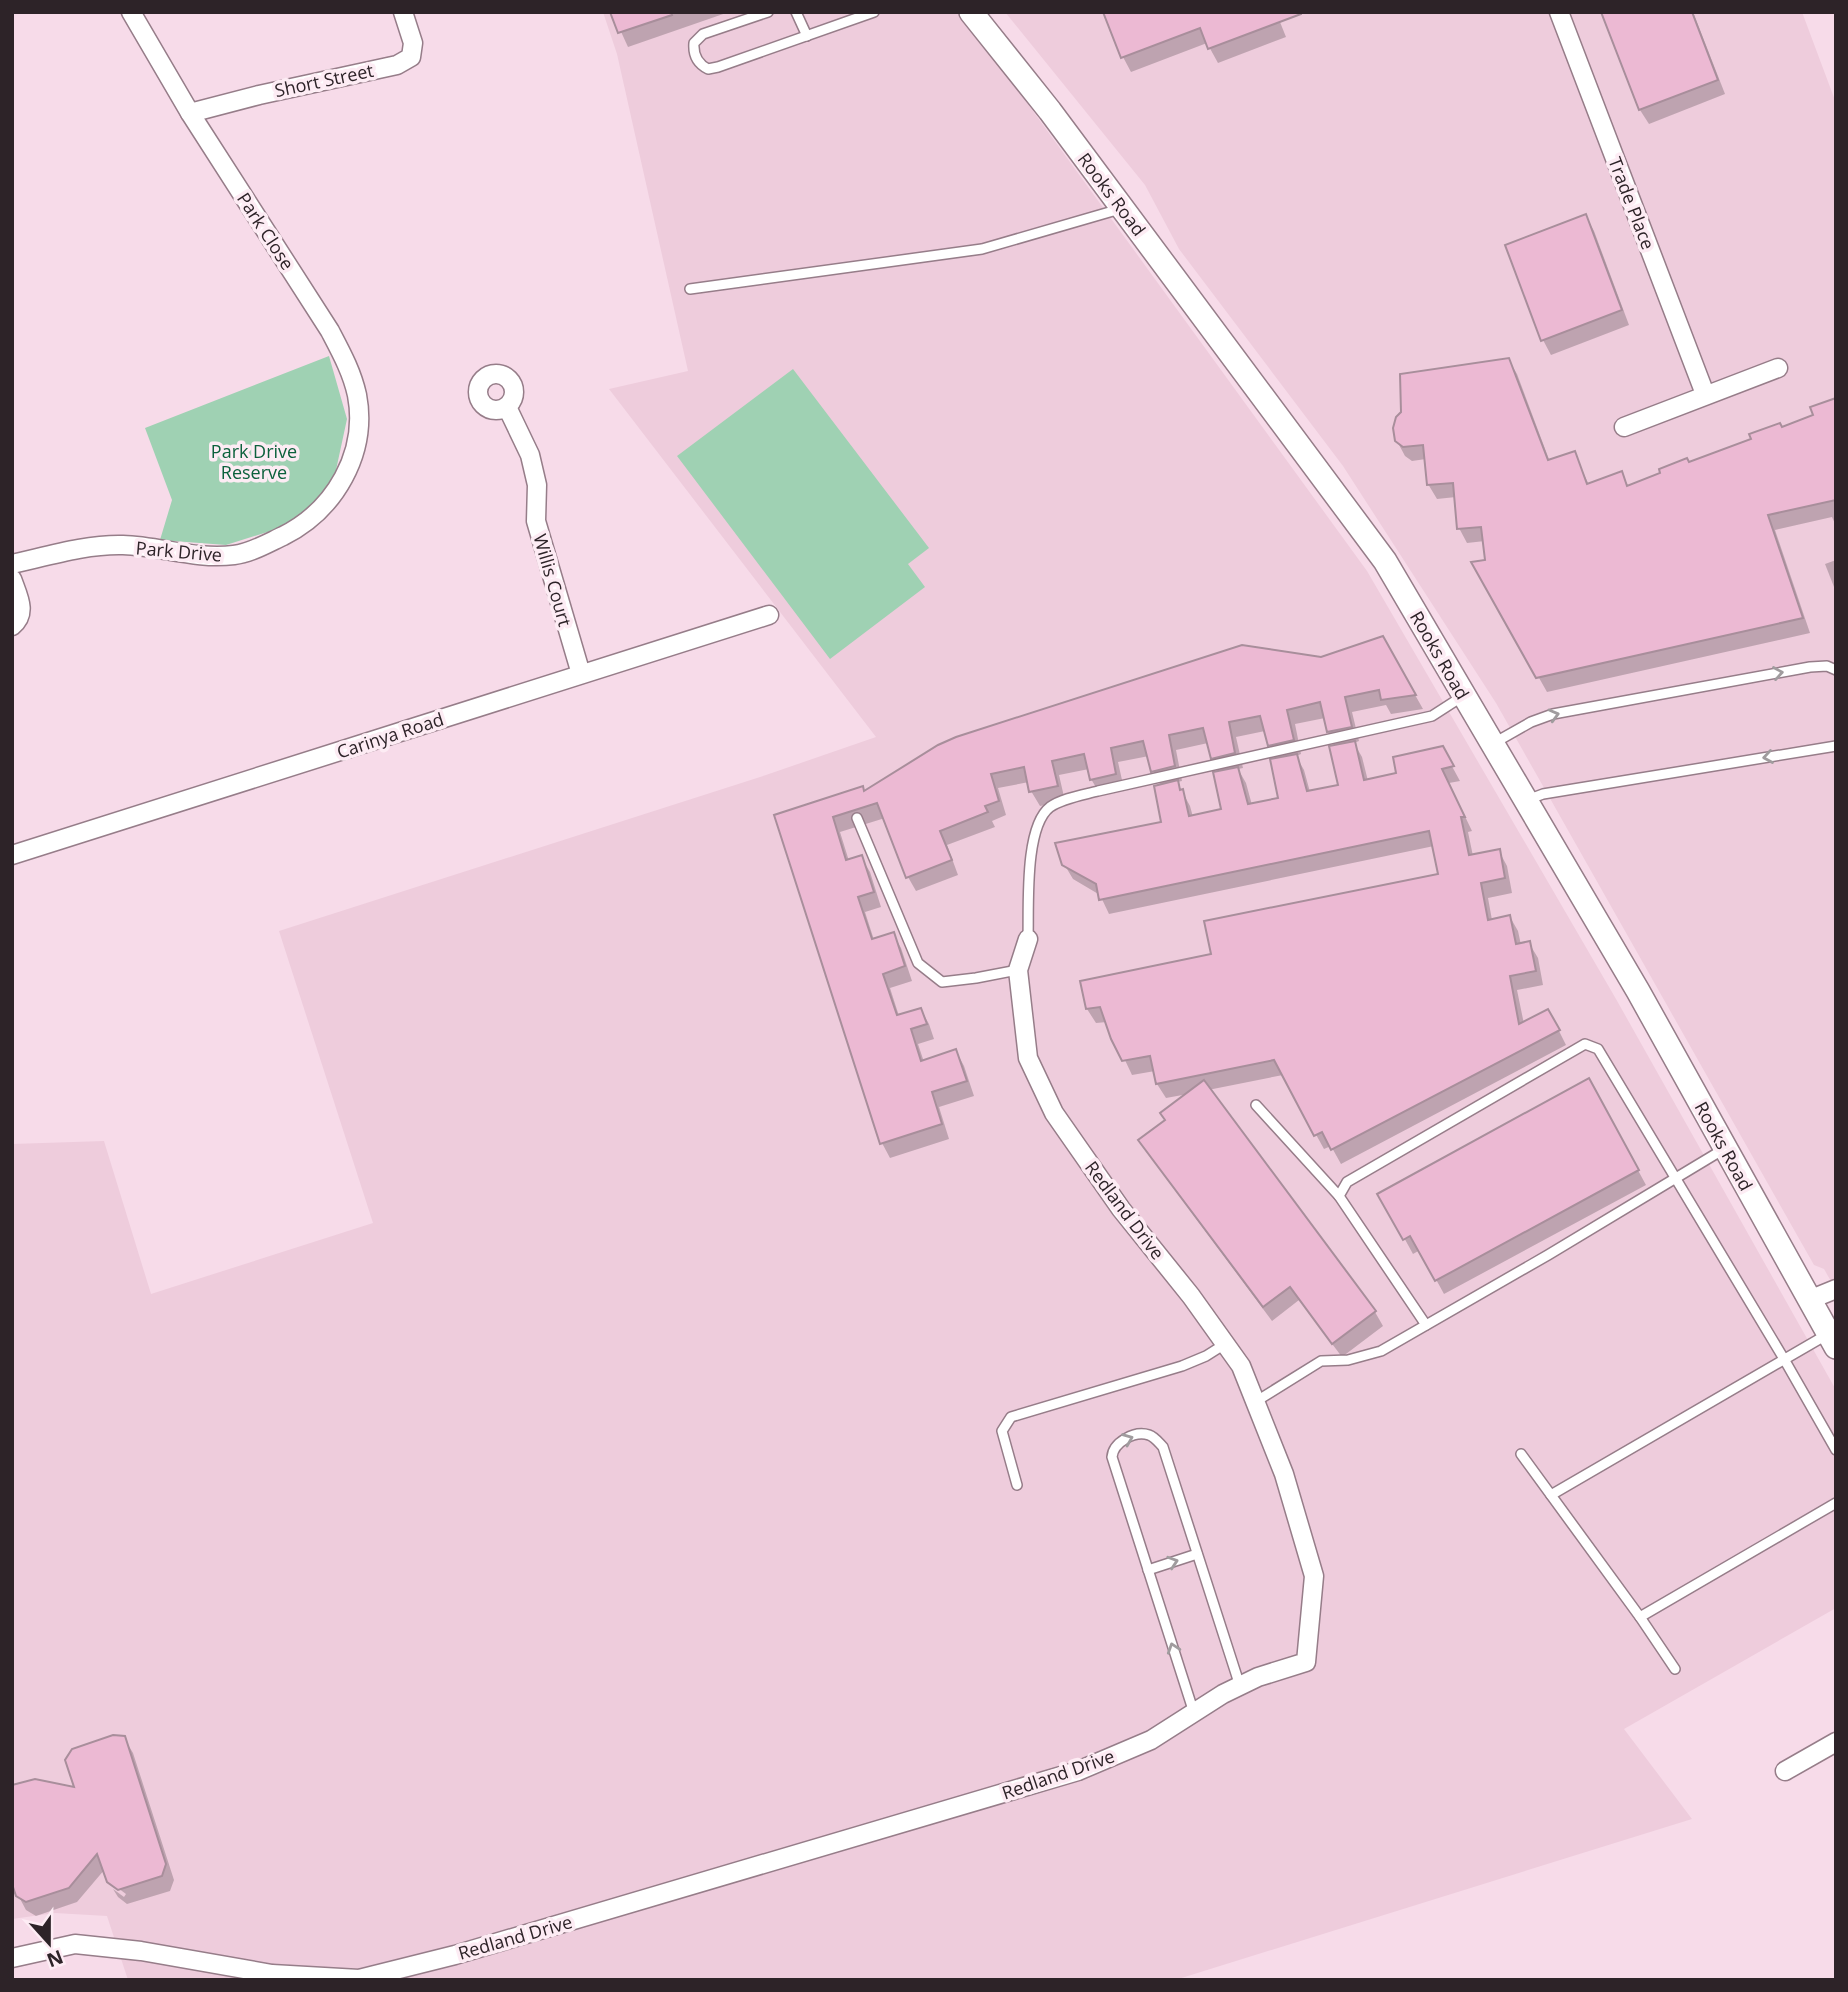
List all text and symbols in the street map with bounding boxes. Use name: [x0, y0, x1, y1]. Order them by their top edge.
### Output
street label: Short Street: [272, 58, 376, 102]
street label: Rooks Road: [1073, 147, 1151, 241]
street label: Trade Place: [1603, 153, 1661, 253]
street label: Park Close: [232, 188, 300, 274]
park label: Park Drive Reserve: [211, 439, 297, 484]
street label: Willis Court: [528, 531, 578, 629]
street label: Park Drive: [135, 535, 223, 567]
street label: Rooks Road: [1405, 606, 1475, 704]
one-way arrow: [1772, 666, 1784, 681]
street label: Carinya Road: [334, 706, 446, 764]
one-way arrow: [1548, 709, 1560, 723]
one-way arrow: [1762, 749, 1774, 764]
street label: Rooks Road: [1690, 1097, 1758, 1195]
street label: Redland Drive: [1080, 1156, 1170, 1264]
one-way arrow: [1122, 1434, 1134, 1448]
one-way arrow: [1166, 1556, 1178, 1570]
one-way arrow: [1167, 1642, 1181, 1654]
street label: Redland Drive: [999, 1744, 1117, 1804]
north arrow: [14, 1908, 84, 1978]
street label: Redland Drive: [455, 1909, 575, 1965]
text: N: [43, 1944, 67, 1974]

